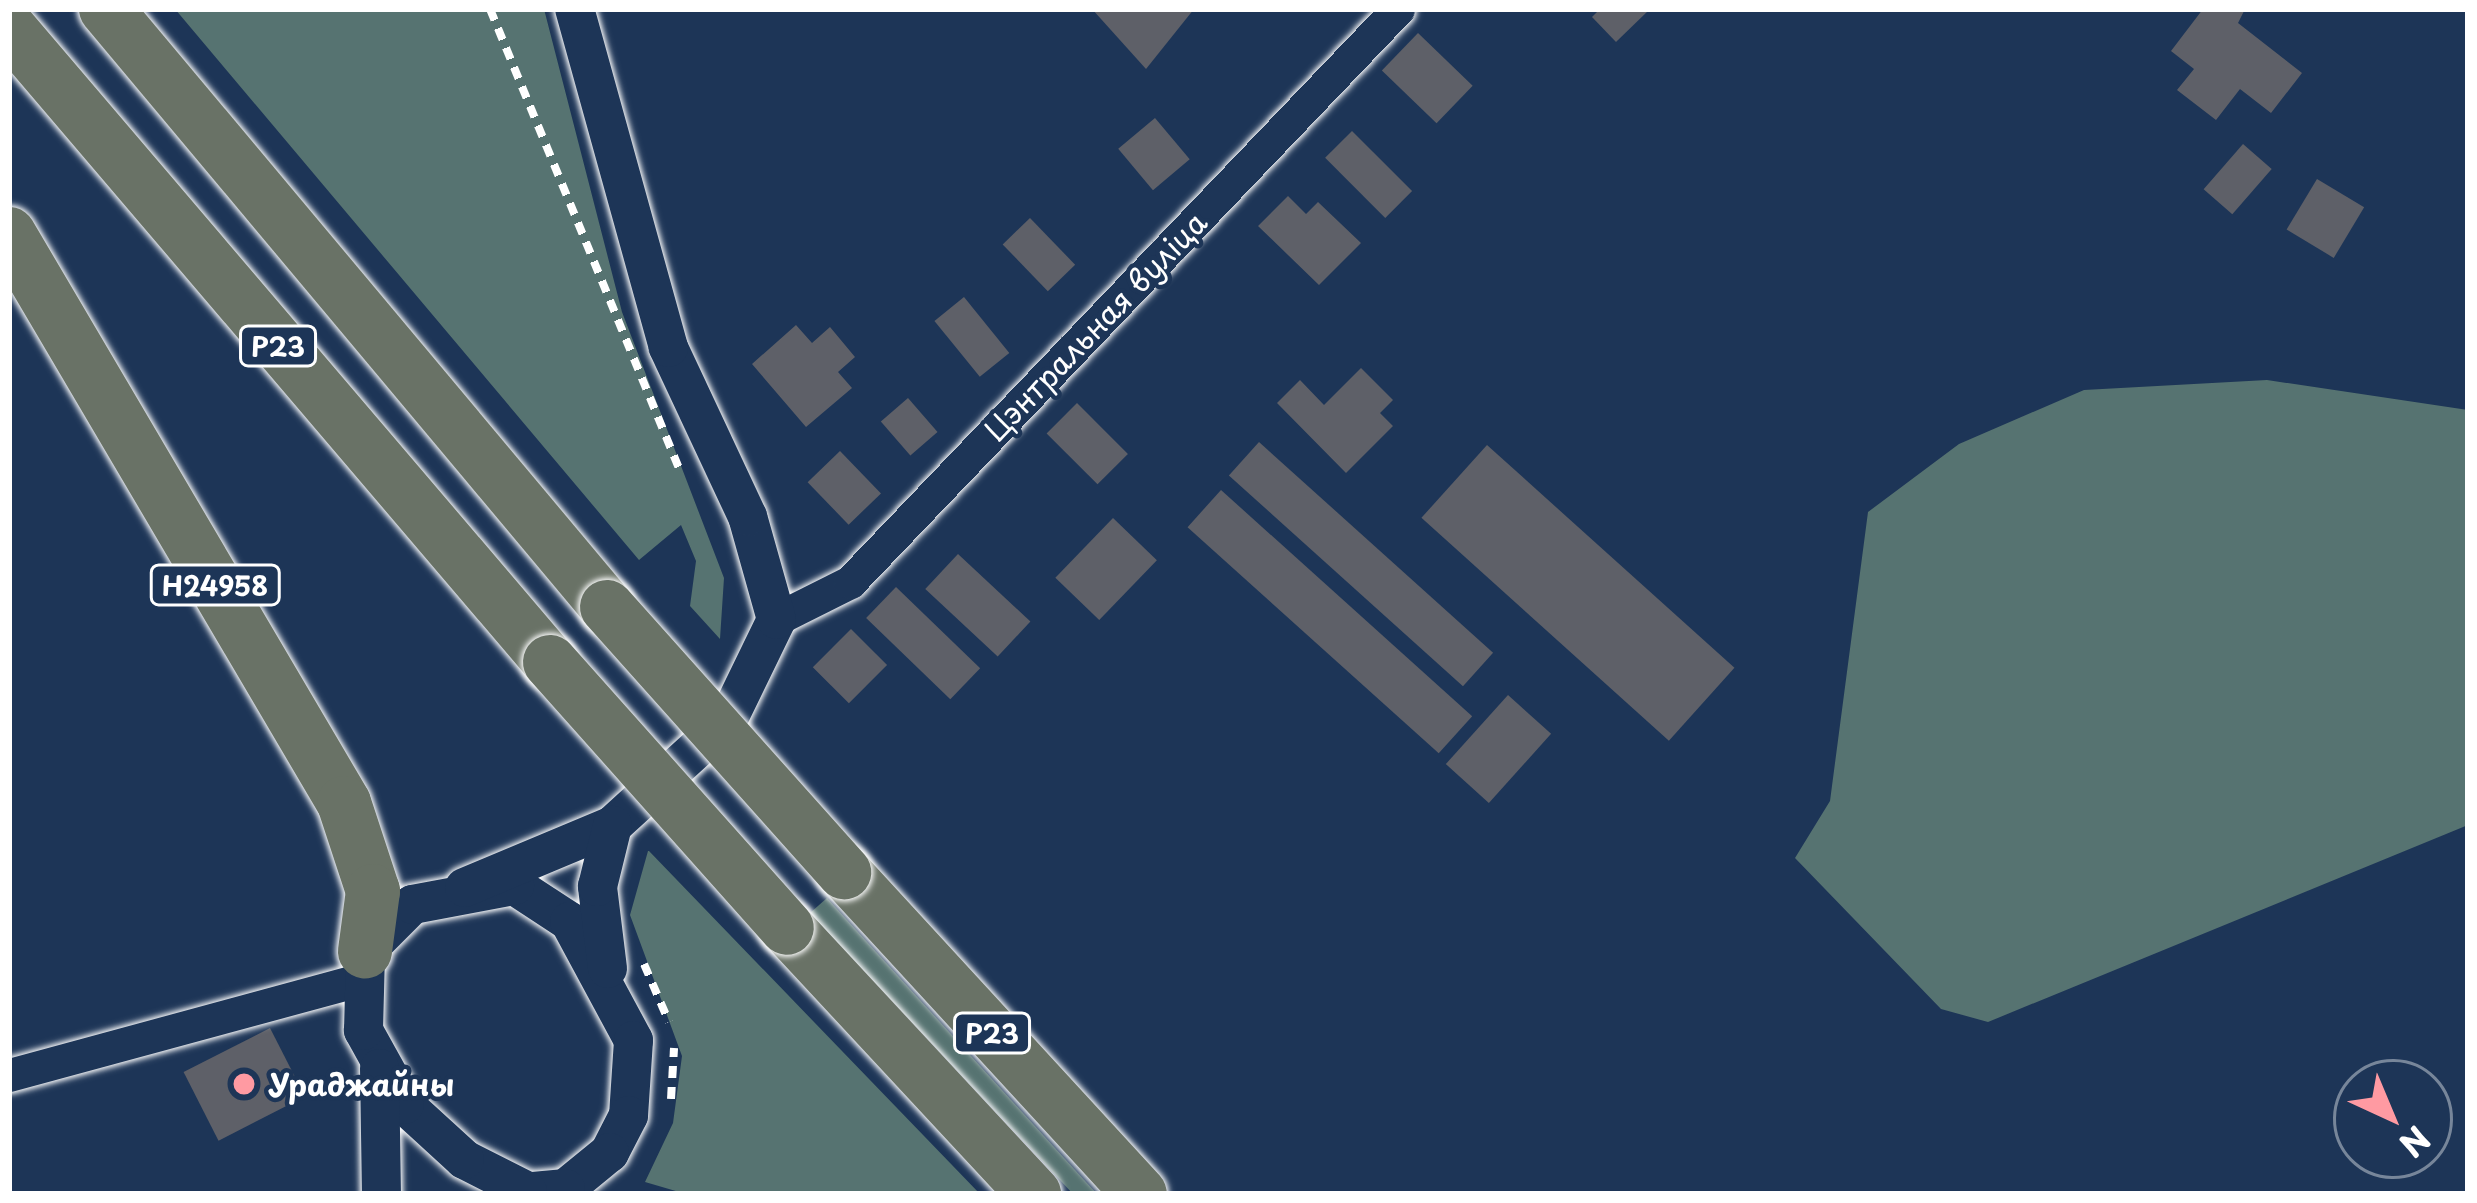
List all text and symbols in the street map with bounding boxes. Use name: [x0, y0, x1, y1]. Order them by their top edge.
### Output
street label: Цэнтральная вуліца: [976, 204, 1214, 448]
road number: Р23: [239, 325, 317, 367]
road number: Н24958: [149, 564, 281, 606]
road number: Р23: [953, 1012, 1031, 1054]
north arrow: [2333, 1059, 2453, 1179]
place label: Ураджайны: [268, 1066, 454, 1102]
marker: Ураджайны: [231, 1071, 257, 1097]
text: N: [2389, 1116, 2443, 1170]

